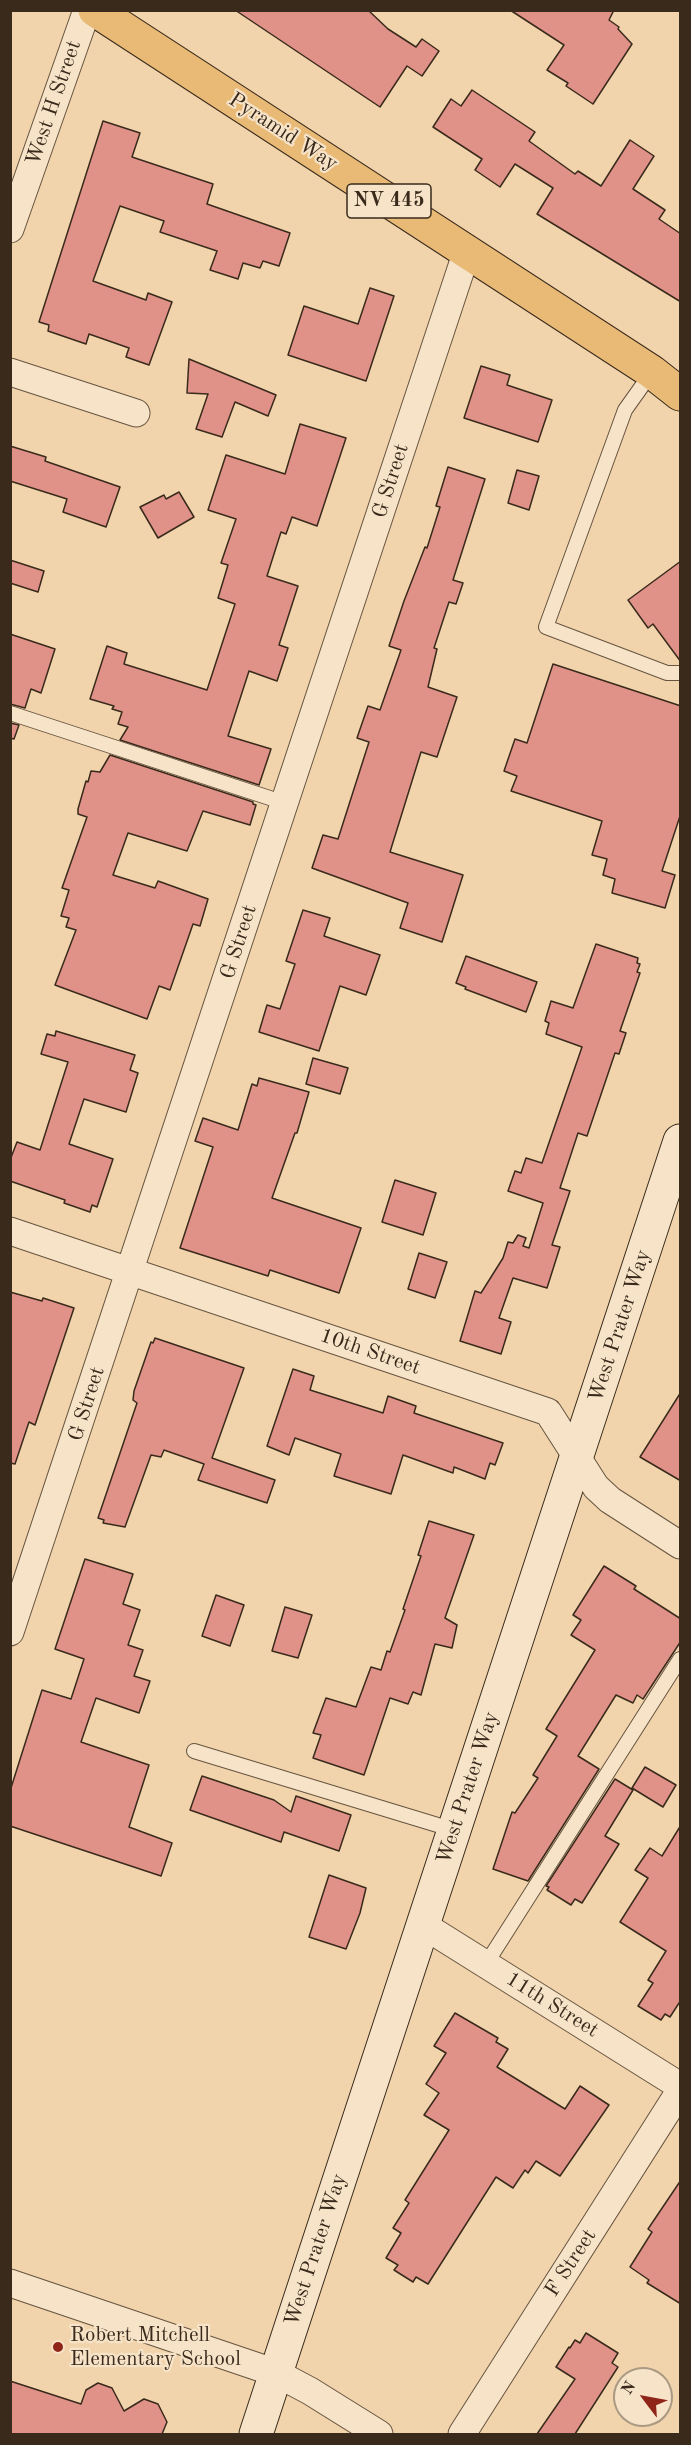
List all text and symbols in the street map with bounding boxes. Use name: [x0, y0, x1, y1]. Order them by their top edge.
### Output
street label: West H Street: [21, 37, 87, 169]
street label: Pyramid Way: [224, 87, 342, 177]
road number: NV 445: [347, 184, 431, 218]
street label: G Street: [367, 441, 415, 521]
street label: G Street: [215, 902, 263, 982]
street label: West Prater Way: [583, 1246, 657, 1406]
street label: 10th Street: [316, 1323, 424, 1381]
street label: G Street: [63, 1364, 111, 1444]
street label: West Prater Way: [431, 1708, 505, 1868]
street label: 11th Street: [501, 1967, 603, 2043]
street label: West Prater Way: [279, 2170, 353, 2330]
street label: F Street: [540, 2224, 602, 2302]
place label: Robert Mitchell Elementary School: [70, 2322, 241, 2372]
marker: Robert Mitchell Elementary School: [51, 2340, 65, 2354]
north arrow: [613, 2367, 673, 2427]
text: N: [619, 2379, 639, 2398]

